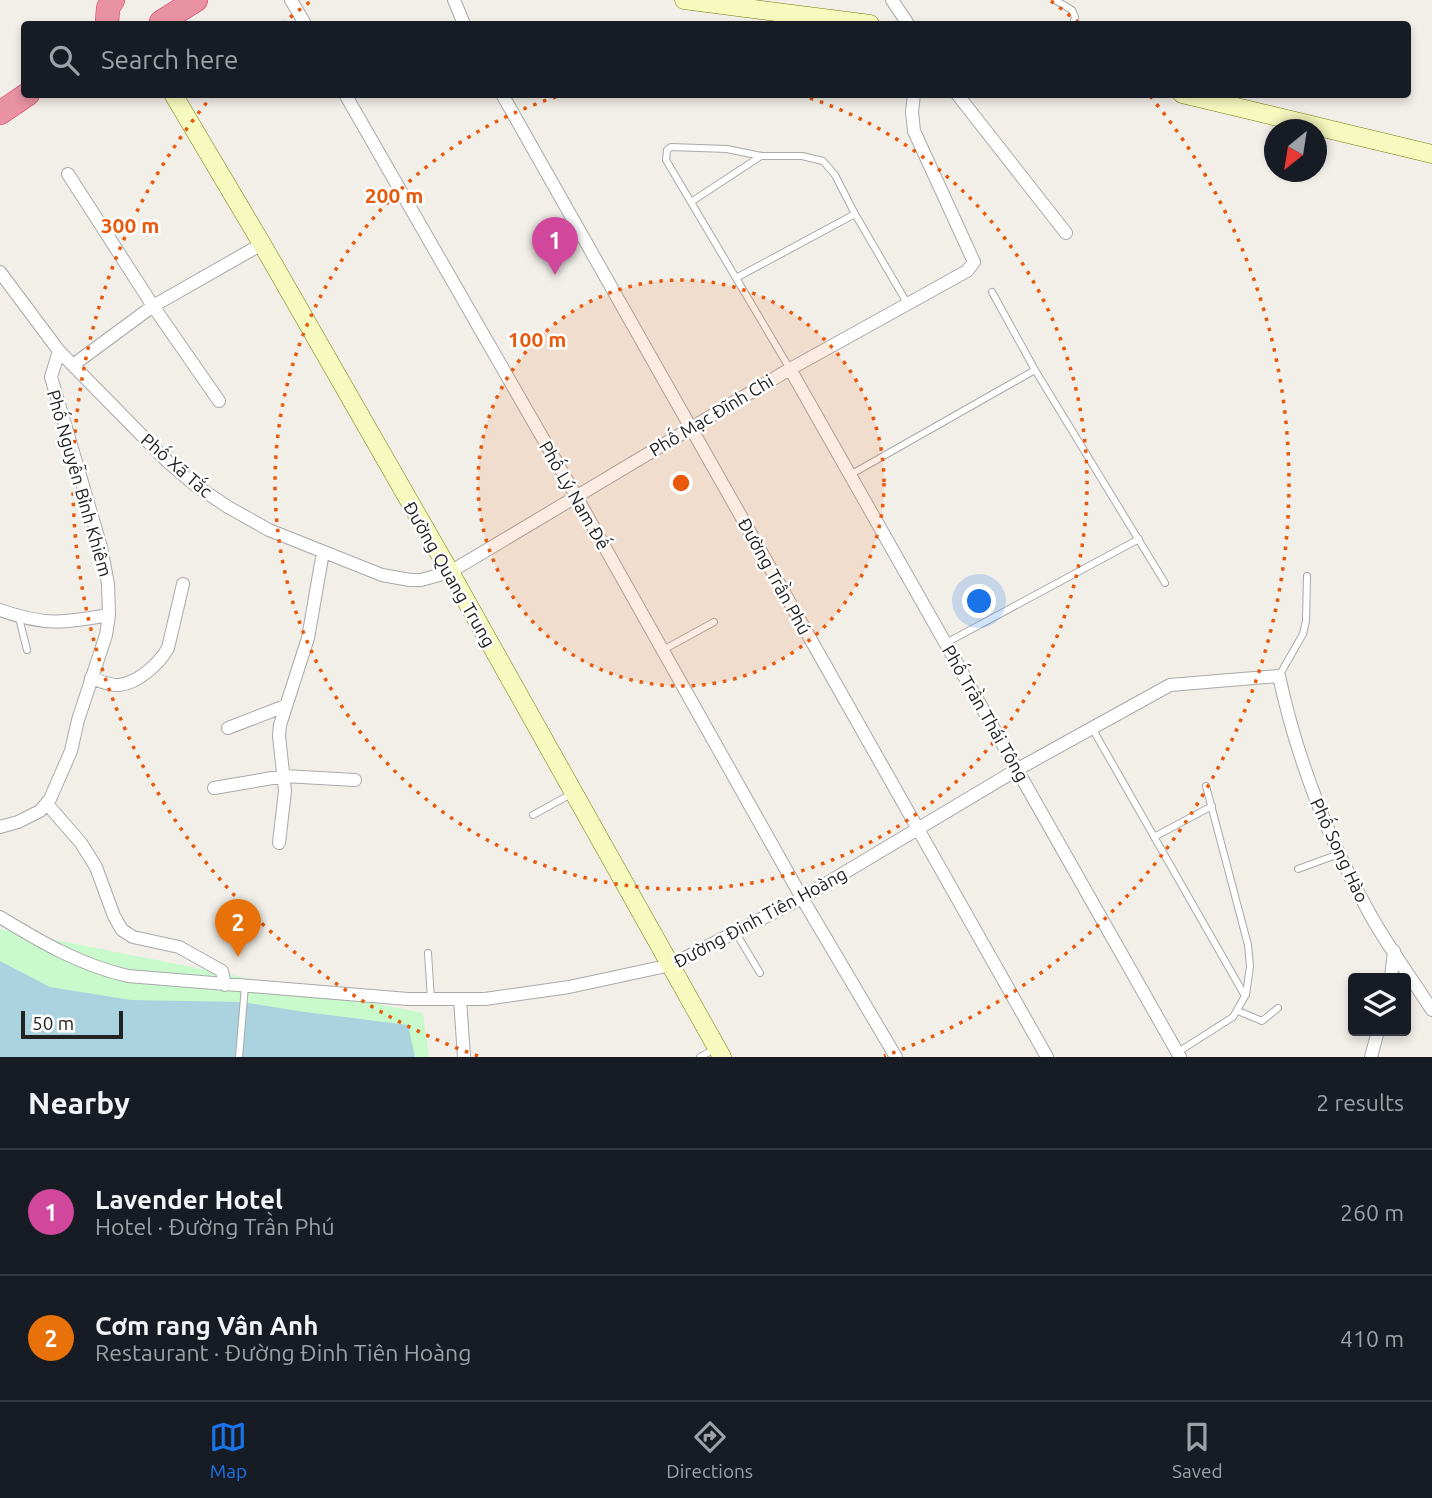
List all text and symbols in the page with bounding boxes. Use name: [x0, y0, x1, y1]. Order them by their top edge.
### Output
search box: [21, 21, 1411, 98]
icon: search: [45, 41, 83, 79]
text: Search here: [101, 45, 238, 74]
north arrow: [1264, 119, 1327, 182]
text: 200 m: [365, 183, 423, 207]
text: 300 m: [101, 213, 159, 237]
pin: 1: [532, 217, 578, 275]
text: 100 m: [508, 327, 566, 351]
street label: Phố Mạc Đĩnh Chi: [644, 368, 776, 460]
street label: Phố Nguyễn Bỉnh Khiêm: [44, 387, 119, 579]
street label: Phố Xã Tắc: [138, 427, 218, 501]
street label: Phố Lý Nam Đế: [536, 436, 616, 553]
centre of rings: [669, 471, 693, 495]
street label: Đường Quang Trung: [399, 498, 500, 651]
street label: Đường Trần Phú: [735, 513, 817, 638]
your location: [962, 584, 996, 618]
street label: Phố Trần Thái Tông: [939, 640, 1035, 785]
street label: Phố Song Hào: [1307, 794, 1375, 905]
street label: Đường Đinh Tiên Hoàng: [670, 863, 850, 971]
pin: 2: [215, 899, 261, 957]
map controls: [1348, 973, 1411, 1036]
button: layers: [1348, 973, 1411, 1036]
scale bar: [21, 1008, 122, 1040]
text: 50 m: [32, 1012, 74, 1034]
text: Nearby: [28, 1086, 130, 1120]
text: 2 results: [1316, 1090, 1404, 1115]
text: Lavender Hotel: [95, 1185, 283, 1214]
text: 1: [45, 1200, 57, 1225]
text: 260 m: [1340, 1200, 1404, 1225]
text: Hotel · Đường Trần Phú: [95, 1214, 335, 1239]
text: Cơm rang Vân Anh: [95, 1311, 318, 1340]
text: 2: [45, 1326, 57, 1351]
text: 410 m: [1340, 1326, 1404, 1351]
text: Restaurant · Đường Đinh Tiên Hoàng: [95, 1340, 471, 1365]
tab: Map: [209, 1418, 247, 1482]
tab: Directions: [666, 1418, 753, 1482]
tab: Saved: [1172, 1418, 1223, 1482]

